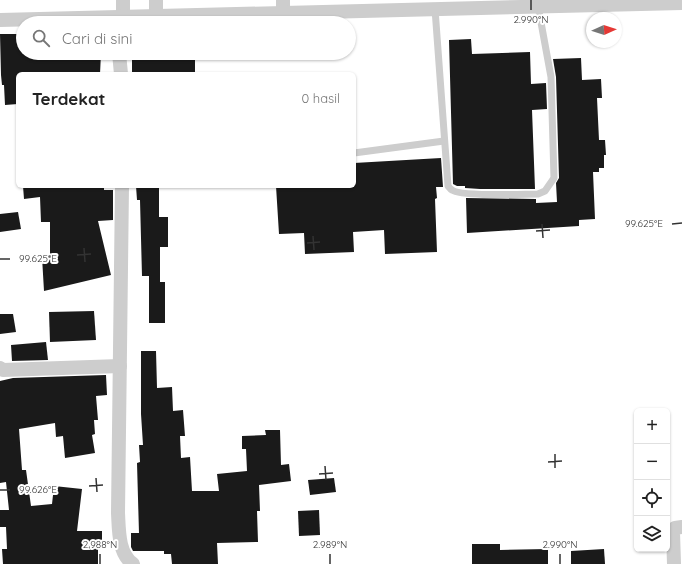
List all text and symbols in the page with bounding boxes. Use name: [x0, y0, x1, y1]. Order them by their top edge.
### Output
north arrow: [586, 12, 622, 48]
text: 2.990°N: [513, 13, 549, 26]
search box: [16, 16, 356, 60]
icon: search: [30, 27, 52, 49]
text: Cari di sini: [62, 29, 133, 48]
text: Terdekat: [32, 88, 106, 109]
text: 0 hasil: [302, 90, 340, 106]
text: 99.625°E: [625, 217, 663, 230]
text: 99.625°E: [19, 252, 57, 265]
map controls: [634, 408, 670, 552]
button: +: [634, 408, 670, 444]
button: −: [634, 444, 670, 480]
button: locate: [634, 480, 670, 516]
text: 99.626°E: [19, 483, 57, 496]
button: layers: [634, 516, 670, 552]
text: 2.988°N: [83, 538, 117, 551]
text: 2.989°N: [313, 538, 347, 551]
text: 2.990°N: [542, 538, 578, 551]

